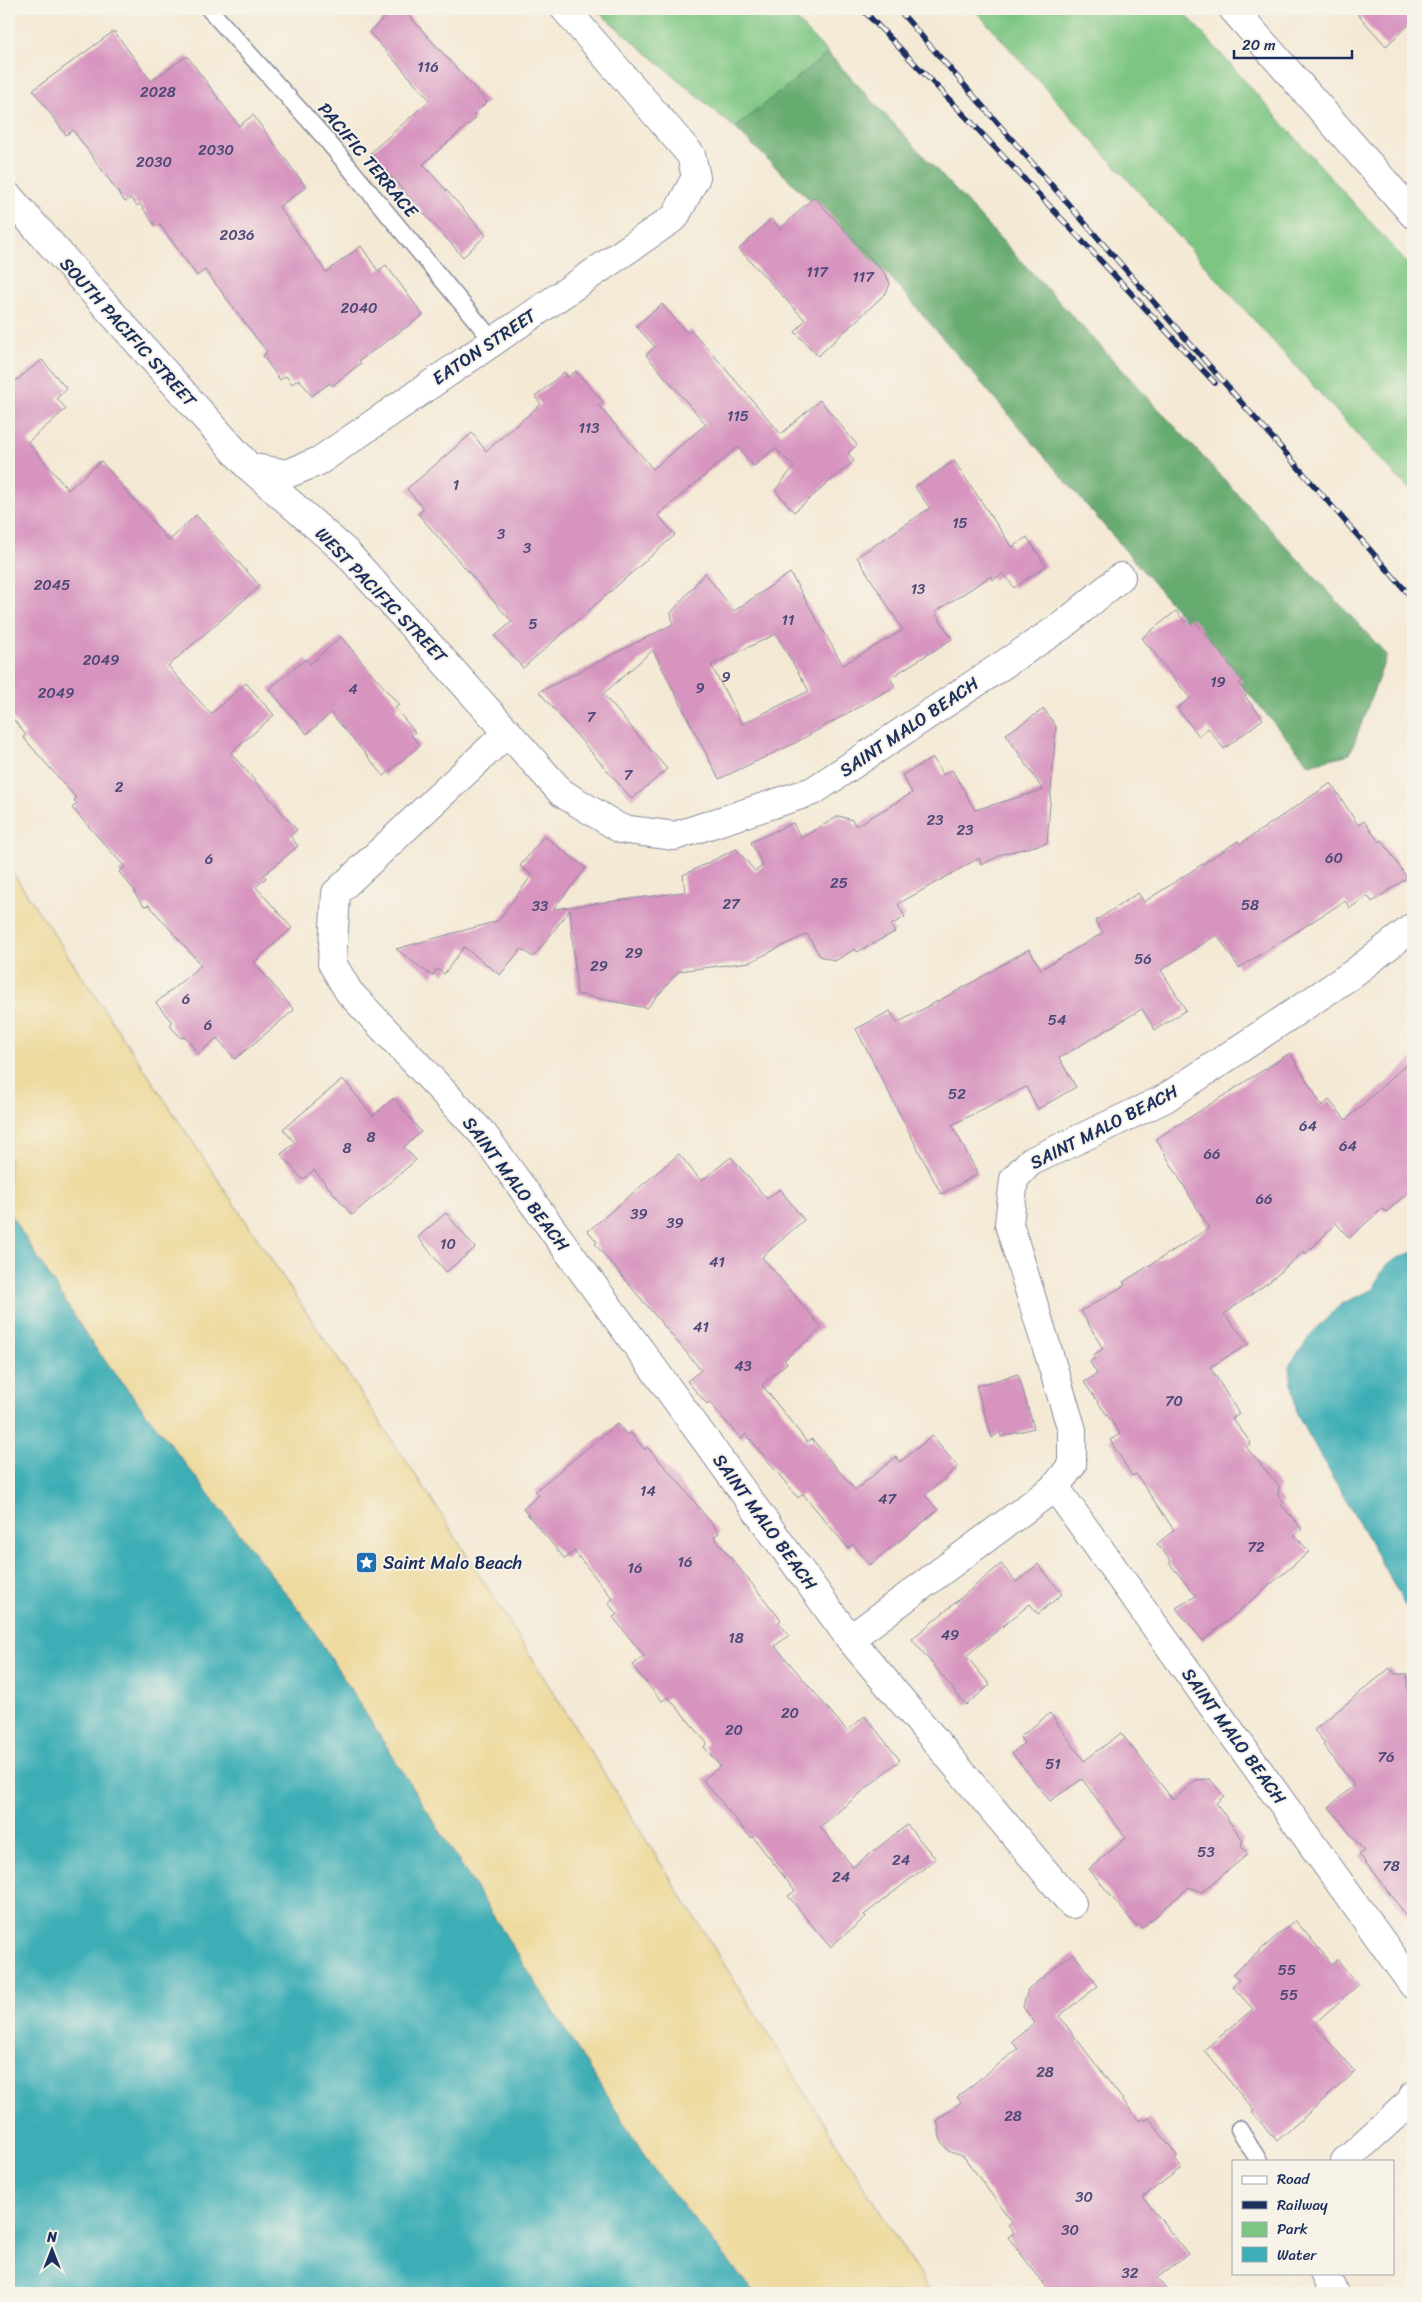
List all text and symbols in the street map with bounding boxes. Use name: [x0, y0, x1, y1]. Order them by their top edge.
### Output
scale bar: [1234, 28, 1352, 60]
text: 20 m: [1242, 32, 1276, 58]
house number: 116: [417, 54, 439, 80]
house number: 2028: [140, 79, 176, 105]
street label: PACIFIC TERRACE: [310, 95, 427, 226]
house number: 2030: [198, 137, 234, 163]
house number: 2030: [136, 149, 172, 175]
house number: 2036: [220, 222, 254, 248]
street label: SOUTH PACIFIC STREET: [52, 250, 205, 416]
house number: 117: [806, 259, 829, 285]
house number: 117: [852, 264, 875, 290]
house number: 2040: [341, 295, 378, 321]
street label: EATON STREET: [425, 300, 544, 394]
house number: 115: [727, 403, 749, 429]
house number: 113: [578, 415, 600, 441]
house number: 1: [453, 472, 459, 498]
house number: 15: [952, 510, 968, 536]
street label: WEST PACIFIC STREET: [307, 519, 456, 672]
house number: 3: [497, 521, 505, 547]
house number: 3: [523, 535, 531, 561]
house number: 2045: [34, 572, 70, 598]
house number: 13: [911, 576, 925, 602]
house number: 11: [782, 607, 794, 633]
house number: 5: [528, 611, 538, 637]
house number: 2049: [83, 647, 119, 673]
house number: 9: [721, 664, 731, 690]
street label: SAINT MALO BEACH: [832, 668, 986, 786]
house number: 19: [1210, 669, 1226, 695]
house number: 9: [695, 675, 705, 701]
house number: 4: [348, 676, 358, 702]
house number: 2049: [38, 680, 74, 706]
house number: 7: [587, 704, 597, 730]
house number: 7: [624, 762, 634, 788]
house number: 2: [115, 774, 124, 800]
house number: 23: [927, 807, 943, 833]
house number: 23: [957, 817, 973, 843]
house number: 60: [1325, 845, 1343, 871]
house number: 6: [205, 846, 213, 872]
house number: 25: [830, 870, 848, 896]
house number: 27: [722, 891, 741, 917]
house number: 58: [1241, 892, 1259, 918]
house number: 33: [532, 893, 548, 919]
house number: 29: [625, 940, 643, 966]
house number: 56: [1134, 946, 1152, 972]
house number: 29: [590, 953, 608, 979]
house number: 6: [182, 986, 190, 1012]
house number: 54: [1048, 1007, 1066, 1033]
house number: 6: [204, 1012, 212, 1038]
street label: SAINT MALO BEACH: [1024, 1076, 1184, 1178]
house number: 52: [948, 1081, 966, 1107]
street label: SAINT MALO BEACH: [454, 1109, 578, 1259]
house number: 64: [1299, 1113, 1317, 1139]
house number: 8: [366, 1124, 376, 1150]
house number: 64: [1339, 1133, 1357, 1159]
house number: 8: [342, 1135, 352, 1161]
house number: 66: [1203, 1141, 1221, 1167]
house number: 66: [1255, 1186, 1273, 1212]
house number: 39: [630, 1201, 648, 1227]
house number: 39: [666, 1210, 684, 1236]
house number: 10: [440, 1231, 456, 1257]
house number: 41: [709, 1249, 725, 1275]
house number: 41: [693, 1314, 709, 1340]
house number: 43: [734, 1353, 752, 1379]
house number: 70: [1165, 1388, 1183, 1414]
street label: SAINT MALO BEACH: [704, 1447, 826, 1598]
house number: 14: [640, 1478, 656, 1504]
house number: 47: [878, 1486, 897, 1512]
house number: 72: [1247, 1534, 1265, 1560]
place label: Saint Malo Beach: [383, 1547, 522, 1579]
house number: 16: [678, 1549, 692, 1575]
place icon: Saint Malo Beach: [355, 1551, 379, 1575]
house number: 16: [628, 1555, 642, 1581]
house number: 49: [941, 1622, 959, 1648]
house number: 18: [728, 1625, 744, 1651]
street label: SAINT MALO BEACH: [1173, 1661, 1295, 1812]
house number: 20: [781, 1700, 799, 1726]
house number: 20: [725, 1717, 743, 1743]
house number: 76: [1377, 1744, 1395, 1770]
house number: 51: [1045, 1751, 1061, 1777]
house number: 53: [1197, 1839, 1215, 1865]
house number: 24: [892, 1847, 910, 1873]
house number: 78: [1382, 1853, 1400, 1879]
house number: 24: [832, 1864, 850, 1890]
house number: 55: [1278, 1957, 1296, 1983]
house number: 55: [1280, 1982, 1298, 2008]
house number: 28: [1036, 2059, 1054, 2085]
house number: 28: [1004, 2103, 1022, 2129]
legend: [1232, 2160, 1394, 2274]
text: Road: [1277, 2166, 1310, 2192]
house number: 30: [1075, 2184, 1093, 2210]
text: Railway: [1277, 2192, 1328, 2218]
text: Park: [1277, 2216, 1308, 2242]
house number: 30: [1061, 2217, 1079, 2243]
north arrow: [28, 2224, 78, 2274]
text: N: [46, 2225, 57, 2250]
text: Water: [1277, 2242, 1317, 2268]
house number: 32: [1122, 2260, 1139, 2286]

